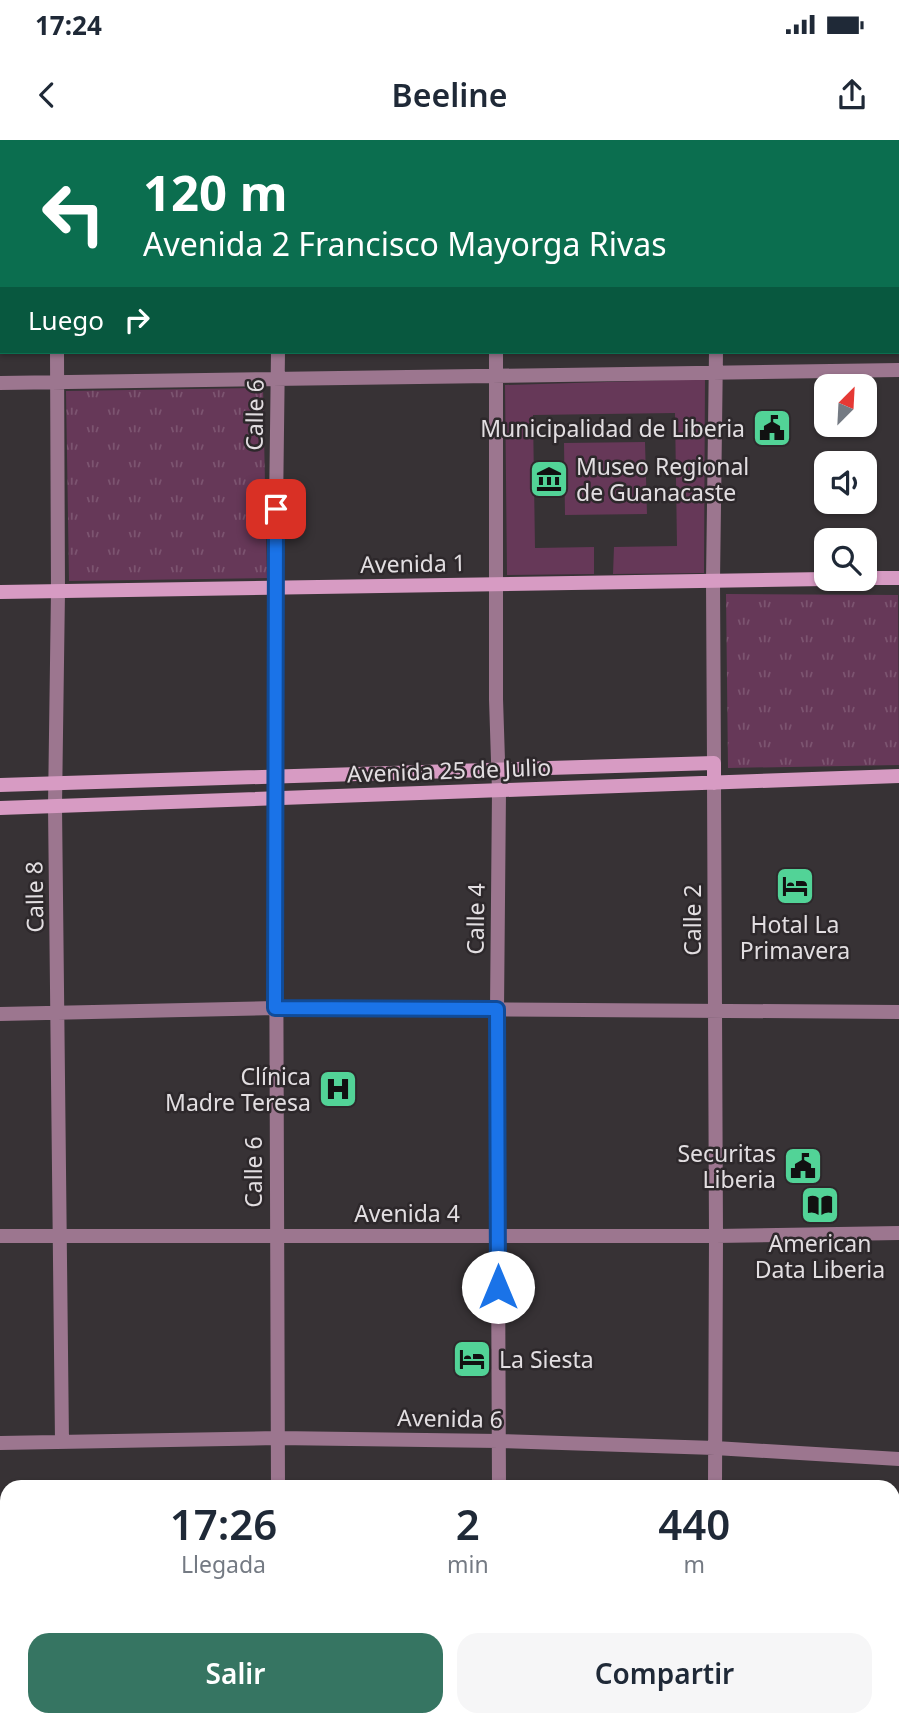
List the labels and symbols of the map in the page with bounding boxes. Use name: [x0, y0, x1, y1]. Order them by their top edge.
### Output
north arrow: [814, 374, 877, 438]
street label: Calle 6: [237, 379, 271, 451]
public building icon: Municipalidad de Liberia: [751, 407, 793, 449]
place label: Municipalidad de Liberia: [480, 412, 745, 444]
place label: Museo Regional de Guanacaste: [576, 450, 749, 508]
museum icon: Museo Regional de Guanacaste: [528, 458, 570, 500]
pin: [246, 479, 306, 539]
street label: Avenida 1: [360, 546, 466, 580]
street label: Avenida 25 de Julio: [346, 750, 552, 790]
street label: Calle 8: [17, 861, 51, 933]
hotel icon: Hotal La Primavera: [774, 865, 816, 907]
street label: Calle 4: [458, 883, 492, 955]
street label: Calle 2: [676, 884, 708, 956]
place label: Hotal La Primavera: [740, 908, 850, 966]
place label: Clínica Madre Teresa: [165, 1060, 311, 1118]
hospital icon: Clínica Madre Teresa: [317, 1068, 359, 1110]
street label: Calle 6: [237, 1136, 269, 1208]
place label: Securitas Liberia: [677, 1137, 776, 1195]
public building icon: Securitas Liberia: [782, 1145, 824, 1187]
library icon: American Data Liberia: [799, 1184, 841, 1226]
street label: Avenida 4: [354, 1197, 460, 1229]
place label: American Data Liberia: [755, 1227, 885, 1285]
position arrow: [461, 1250, 535, 1324]
hotel icon: La Siesta: [451, 1338, 493, 1380]
place label: La Siesta: [499, 1343, 594, 1375]
street label: Avenida 6: [397, 1401, 503, 1435]

